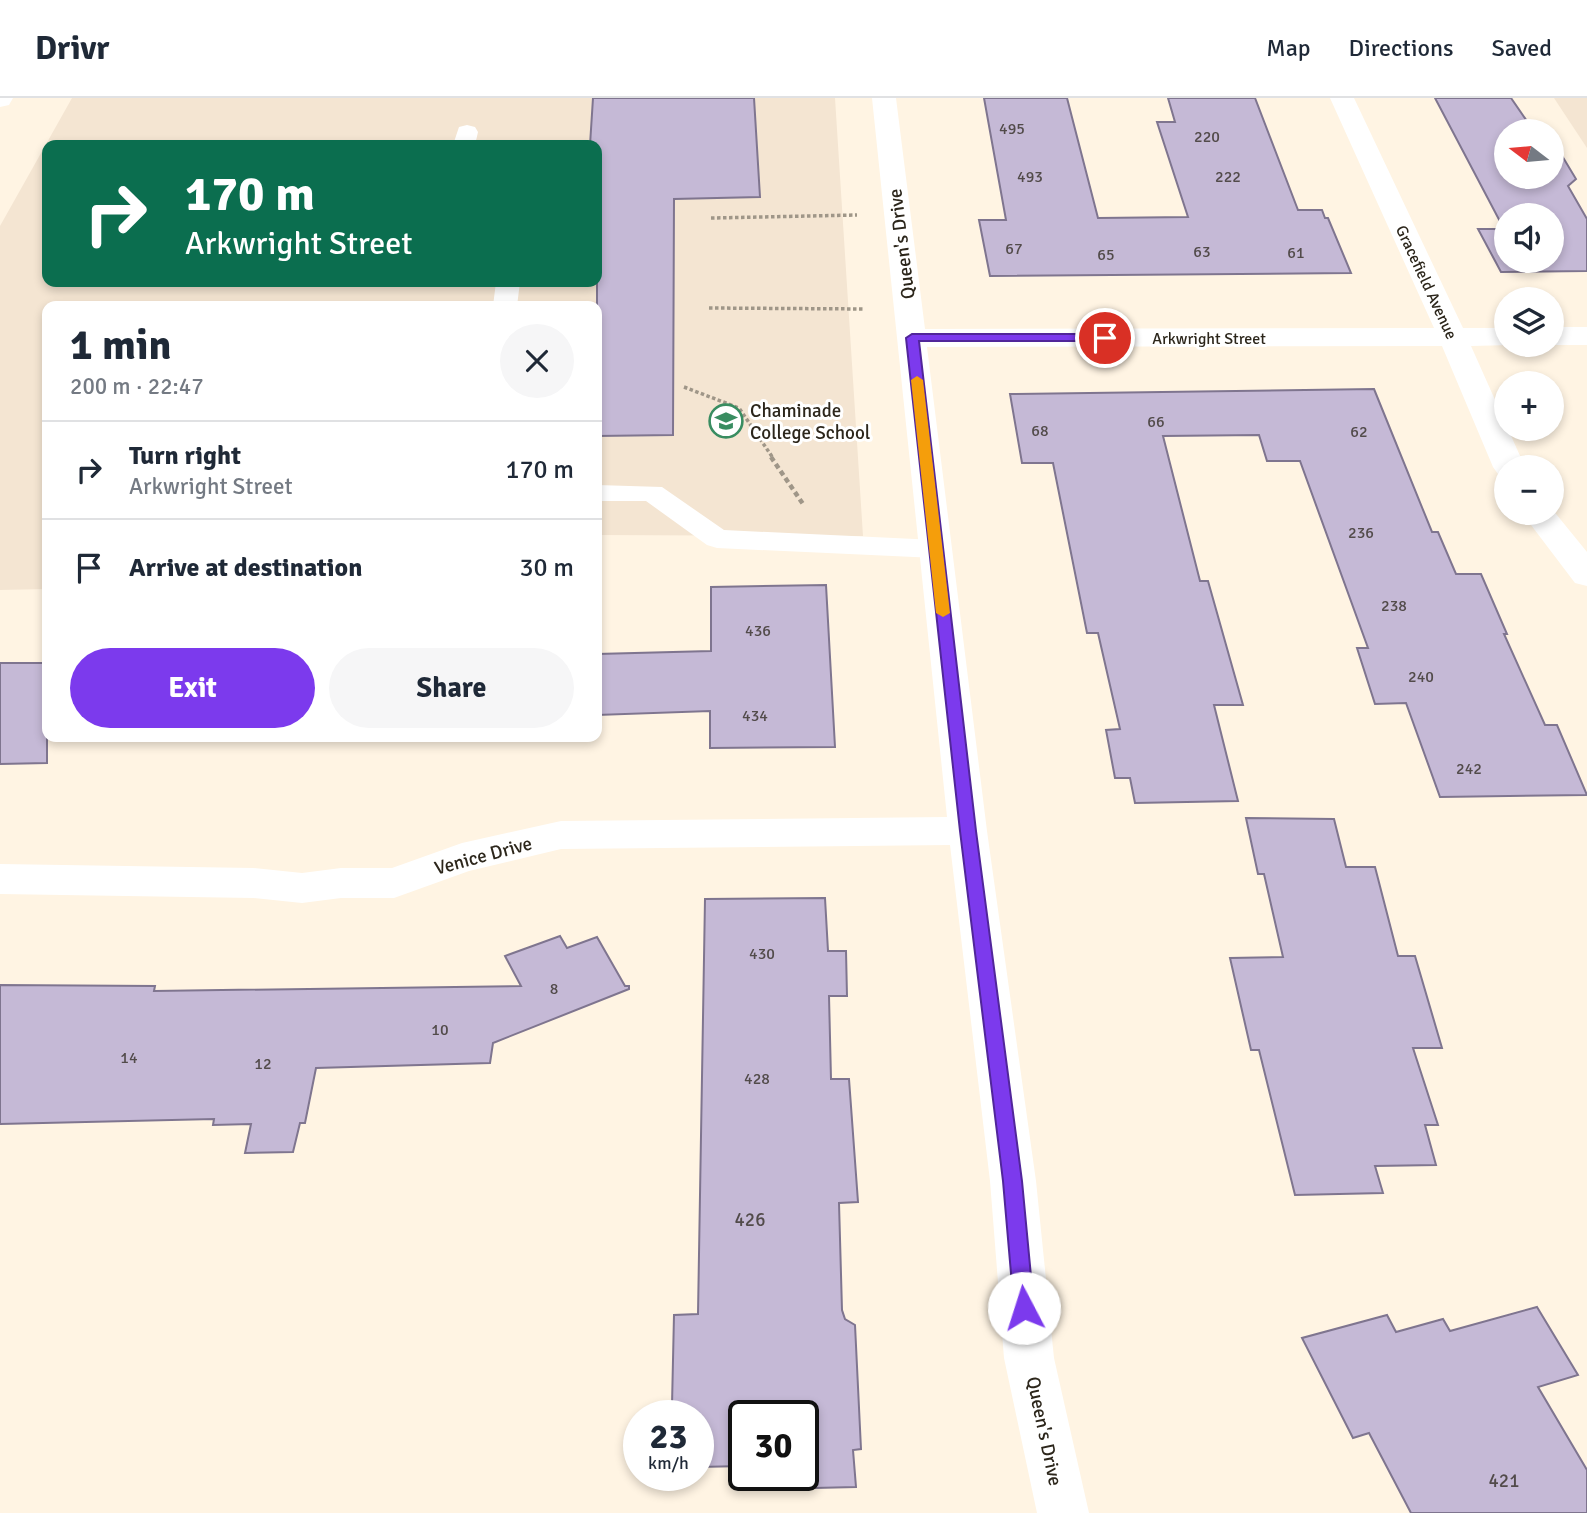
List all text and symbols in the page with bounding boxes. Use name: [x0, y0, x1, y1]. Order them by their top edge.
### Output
text: Drivr: [35, 28, 109, 69]
text: Map: [1266, 33, 1311, 63]
text: Directions: [1349, 33, 1454, 63]
text: Saved: [1492, 33, 1552, 63]
house number: 495: [999, 119, 1025, 139]
north arrow: [1494, 119, 1564, 189]
map controls: [1494, 119, 1564, 525]
house number: 220: [1194, 127, 1220, 147]
text: 170 m: [185, 164, 315, 224]
house number: 493: [1017, 167, 1043, 187]
house number: 222: [1215, 167, 1241, 187]
icon: right: [70, 168, 161, 259]
street label: Queen's Drive: [883, 187, 921, 300]
button: sound: [1494, 203, 1564, 273]
street label: Gracefield Avenue: [1391, 222, 1461, 343]
text: Arkwright Street: [185, 224, 412, 263]
house number: 67: [1005, 239, 1023, 259]
house number: 63: [1193, 242, 1211, 262]
house number: 61: [1287, 243, 1305, 263]
house number: 65: [1097, 245, 1115, 265]
button: layers: [1494, 287, 1564, 357]
pin: [1075, 308, 1135, 368]
icon: arrive: [1086, 319, 1124, 357]
text: 1 min: [70, 320, 171, 371]
button: close: [500, 324, 574, 398]
street label: Arkwright Street: [1152, 329, 1266, 349]
button: +: [1494, 371, 1564, 441]
text: 200 m · 22:47: [70, 372, 204, 401]
place label: Chaminade College School: [750, 399, 870, 445]
school or university icon: Chaminade College School: [707, 402, 745, 440]
house number: 66: [1147, 412, 1165, 432]
house number: 68: [1031, 421, 1049, 441]
house number: 62: [1350, 422, 1368, 442]
text: Turn right: [129, 440, 241, 472]
icon: right: [70, 451, 108, 489]
text: 170 m: [505, 454, 574, 486]
button: −: [1494, 455, 1564, 525]
text: Arkwright Street: [129, 472, 292, 501]
house number: 236: [1348, 523, 1374, 543]
icon: arrive: [70, 549, 108, 587]
text: Arrive at destination: [129, 552, 362, 584]
text: 30 m: [519, 552, 574, 584]
house number: 238: [1381, 596, 1407, 616]
house number: 436: [745, 621, 771, 641]
button: Exit: [70, 648, 315, 728]
button: Share: [329, 648, 574, 728]
house number: 240: [1408, 667, 1434, 687]
house number: 434: [742, 706, 768, 726]
house number: 242: [1456, 759, 1482, 779]
street label: Venice Drive: [432, 831, 535, 881]
house number: 430: [749, 944, 775, 964]
house number: 8: [550, 979, 558, 999]
house number: 10: [431, 1020, 449, 1040]
house number: 14: [120, 1048, 138, 1068]
house number: 12: [254, 1054, 272, 1074]
house number: 428: [744, 1069, 770, 1089]
house number: 426: [735, 1208, 765, 1232]
position arrow: [987, 1271, 1061, 1345]
street label: Queen's Drive: [1021, 1374, 1067, 1488]
speed limit sign: 30: [728, 1400, 819, 1491]
text: 23: [650, 1415, 687, 1458]
text: km/h: [648, 1452, 689, 1474]
house number: 421: [1489, 1469, 1519, 1493]

